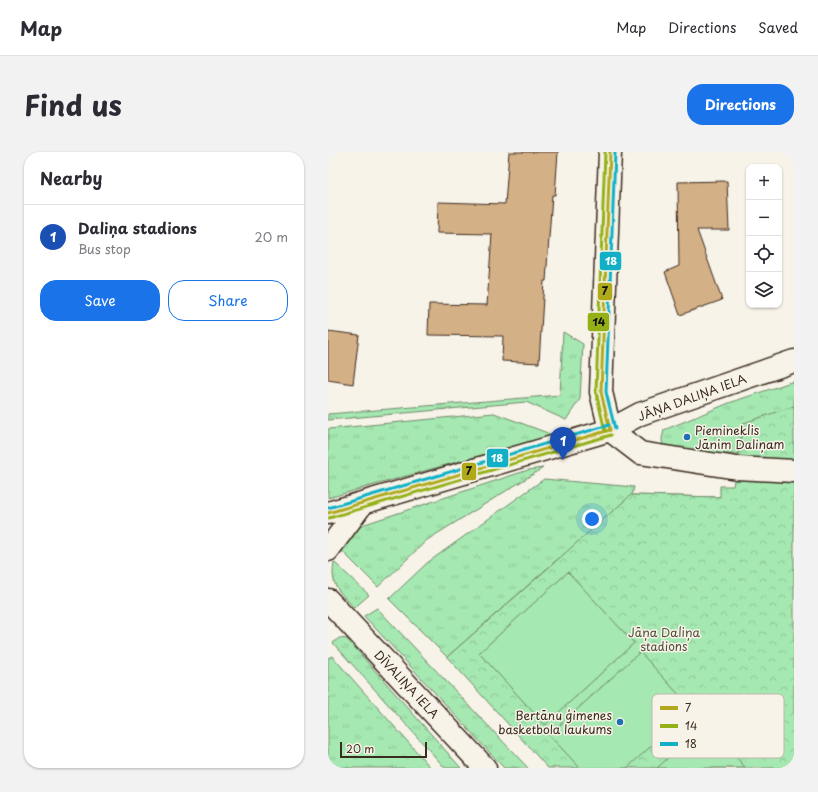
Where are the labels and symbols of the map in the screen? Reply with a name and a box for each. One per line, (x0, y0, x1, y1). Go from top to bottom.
line badge: 18 (599, 251, 622, 271)
text: 18 (605, 252, 617, 269)
line badge: 7 (597, 282, 613, 301)
text: 7 (602, 282, 609, 299)
line badge: 14 (587, 312, 610, 332)
text: 14 (593, 313, 606, 330)
street label: JĀŅA DALIŅA IELA (635, 369, 749, 425)
place label: Piemineklis Jānim Daliņam (695, 421, 785, 453)
pin: 1 (550, 427, 576, 460)
marker: Piemineklis Jānim Daliņam (682, 432, 692, 442)
line badge: 18 (486, 448, 509, 468)
text: 18 (491, 449, 503, 466)
line badge: 7 (461, 462, 477, 481)
text: 7 (466, 462, 473, 479)
your location (582, 509, 602, 529)
park label: Jāņa Daliņa stadions (628, 623, 700, 655)
street label: DĪVALIŅA IELA (371, 646, 443, 722)
legend (652, 694, 784, 758)
text: 7 (685, 699, 691, 716)
place label: Bertānu ģimenes basketbola laukums (498, 706, 613, 738)
marker: Bertānu ģimenes basketbola laukums (615, 717, 625, 727)
text: 14 (685, 717, 697, 734)
text: 18 (685, 735, 697, 752)
scale bar (340, 740, 427, 759)

